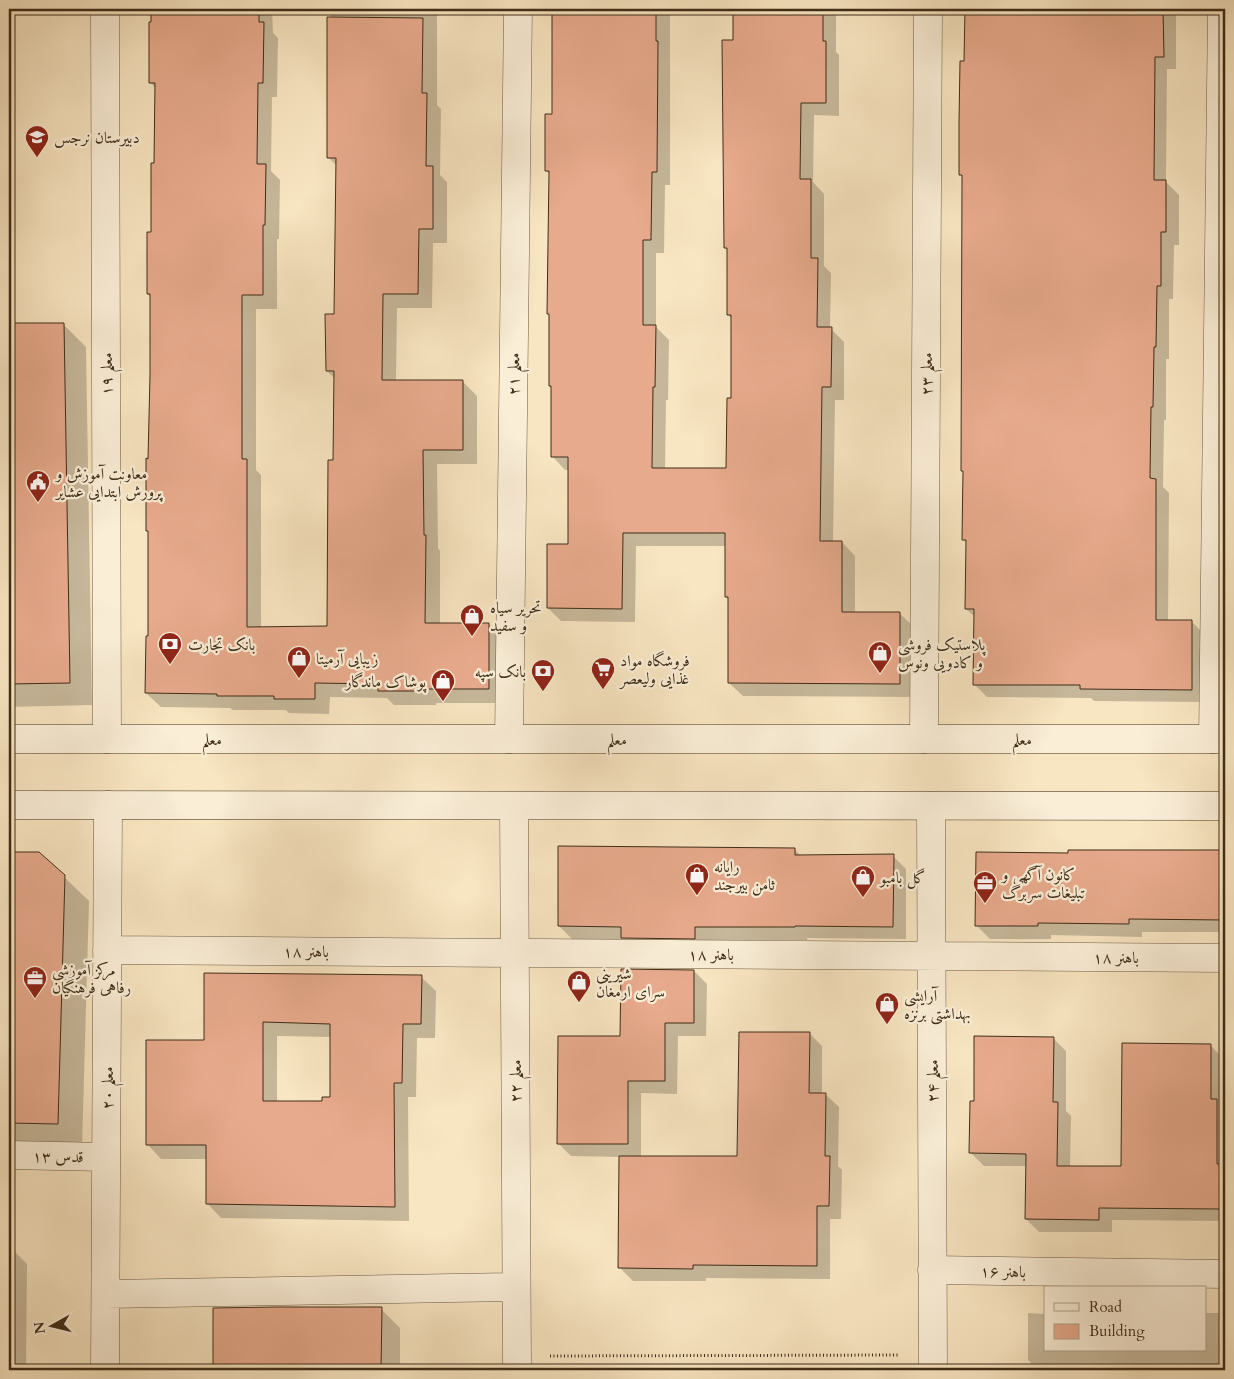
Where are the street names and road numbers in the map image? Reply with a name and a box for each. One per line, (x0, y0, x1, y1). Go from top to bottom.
street label: معلم ۲۱ (503, 352, 530, 396)
street label: معلم ۱۹ (96, 353, 123, 395)
street label: معلم ۲۳ (916, 353, 943, 395)
street label: معلم (202, 729, 222, 756)
street label: معلم (607, 729, 627, 756)
street label: معلم (1012, 729, 1032, 756)
street label: باهنر ۱۸ (283, 941, 329, 963)
street label: باهنر ۱۸ (688, 944, 734, 966)
street label: باهنر ۱۸ (1093, 947, 1139, 969)
street label: معلم ۲۲ (505, 1060, 532, 1102)
street label: معلم ۲۴ (922, 1060, 949, 1102)
street label: معلم ۲۰ (97, 1067, 124, 1109)
street label: قدس ۱۳ (32, 1146, 84, 1168)
street label: باهنر ۱۶ (980, 1261, 1026, 1283)

